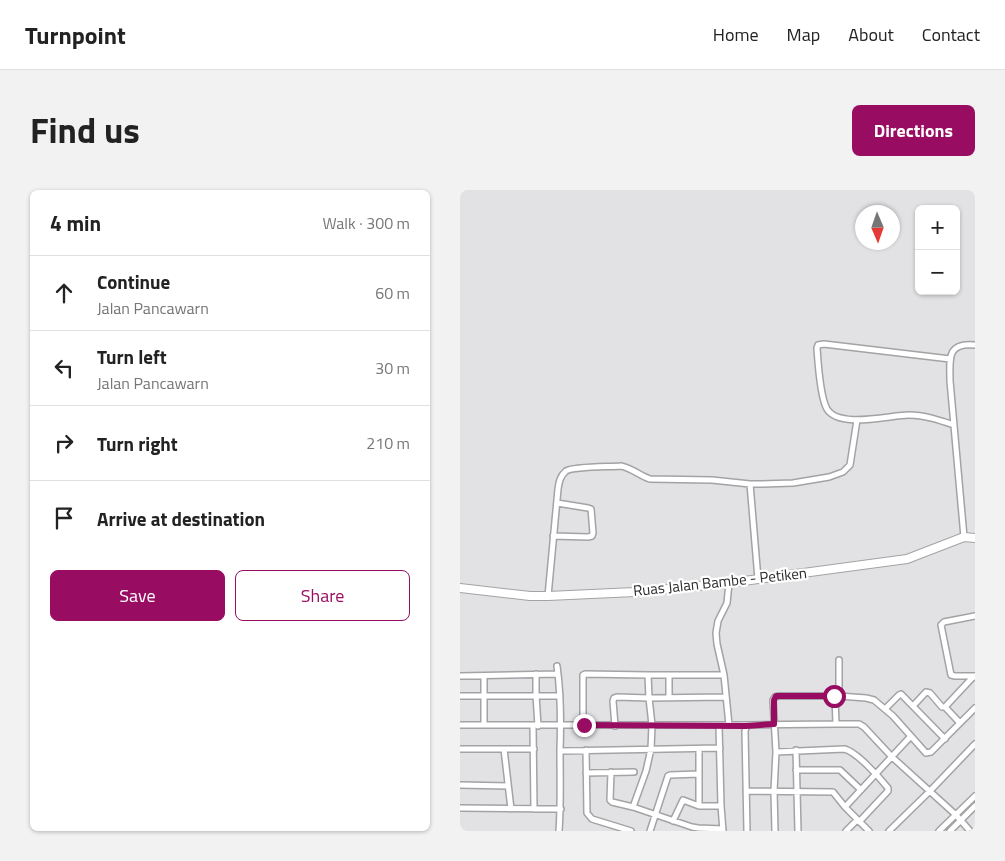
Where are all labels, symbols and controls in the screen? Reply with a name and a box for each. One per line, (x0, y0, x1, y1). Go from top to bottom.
text: Turnpoint (25, 17, 126, 53)
text: Home (713, 21, 759, 48)
text: Map (787, 21, 820, 48)
text: About (848, 21, 894, 48)
text: Contact (922, 21, 980, 48)
text: Find us (30, 103, 140, 157)
button: Directions (852, 105, 975, 156)
north arrow (855, 205, 900, 250)
map controls (915, 205, 960, 295)
button: + (915, 205, 960, 250)
text: 4 min (50, 207, 101, 239)
text: Walk · 300 m (322, 211, 410, 235)
button: − (915, 250, 960, 295)
text: Continue (97, 267, 170, 296)
icon: ahead (50, 279, 78, 307)
text: 60 m (375, 281, 410, 305)
text: Jalan Pancawarn (97, 296, 209, 320)
text: Turn left (97, 342, 167, 371)
icon: left (50, 354, 78, 382)
text: 30 m (375, 356, 410, 380)
text: Jalan Pancawarn (97, 371, 209, 395)
icon: right (50, 429, 78, 457)
text: Turn right (97, 429, 178, 458)
text: 210 m (366, 431, 410, 455)
icon: arrive (50, 504, 78, 532)
text: Arrive at destination (97, 504, 265, 533)
street label: Ruas Jalan Bambe - Petiken (632, 561, 808, 602)
button: Save (50, 570, 225, 621)
button: Share (235, 570, 410, 621)
route start (823, 685, 846, 708)
route end (573, 714, 596, 737)

